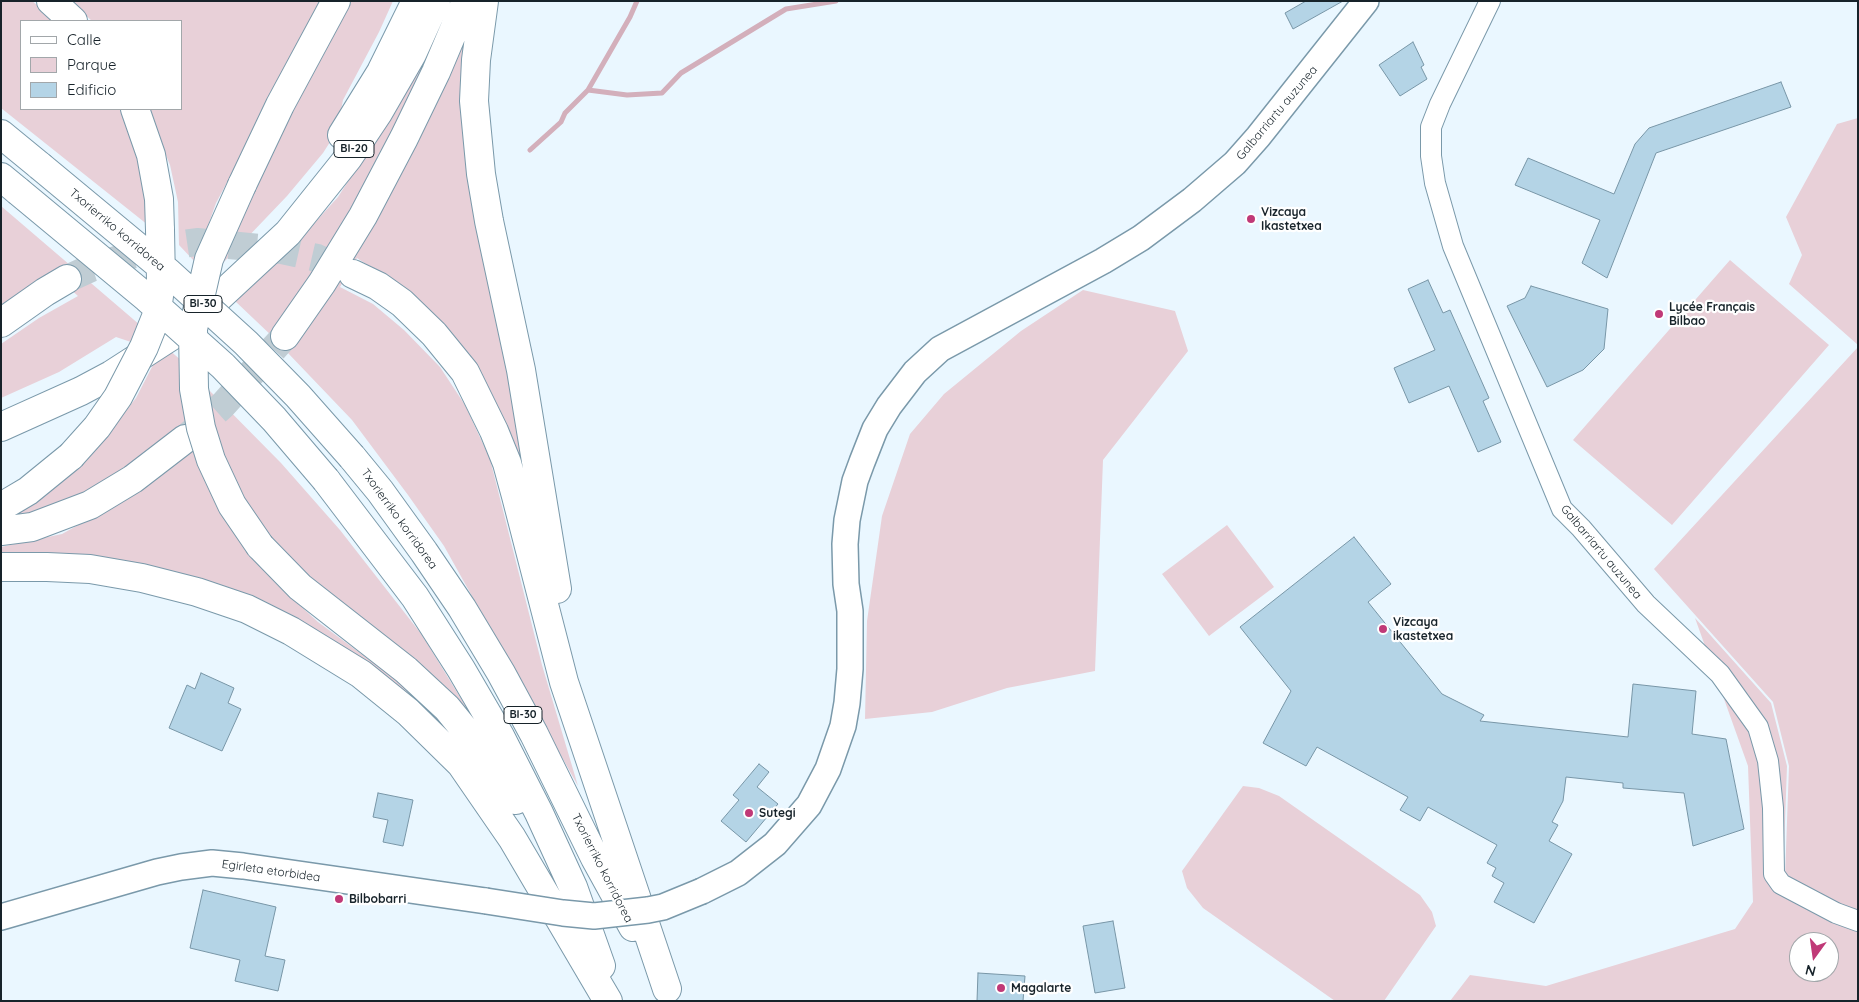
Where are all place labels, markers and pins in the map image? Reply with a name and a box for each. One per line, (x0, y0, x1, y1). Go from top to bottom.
place label: Vizcaya Ikastetxea (1261, 205, 1322, 233)
marker: Vizcaya Ikastetxea (1245, 213, 1257, 225)
place label: Lycée Français Bilbao (1669, 300, 1755, 328)
marker: Lycée Français Bilbao (1653, 308, 1665, 320)
place label: Vizcaya ikastetxea (1393, 615, 1453, 643)
marker: Vizcaya ikastetxea (1377, 623, 1389, 635)
place label: Sutegi (759, 806, 796, 820)
marker: Sutegi (743, 807, 755, 819)
place label: Bilbobarri (349, 892, 406, 906)
marker: Bilbobarri (333, 893, 345, 905)
place label: Magalarte (1011, 981, 1071, 995)
marker: Magalarte (995, 982, 1007, 994)

